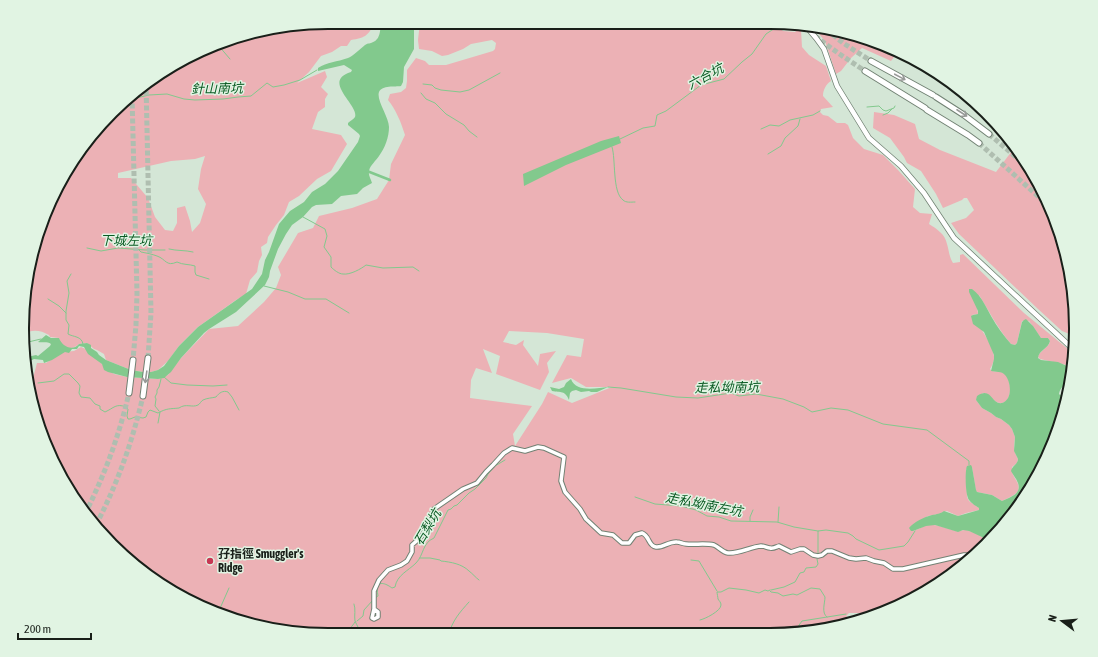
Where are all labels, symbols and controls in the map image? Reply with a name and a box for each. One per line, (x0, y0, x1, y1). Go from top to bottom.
water label: 六合坑 (684, 60, 728, 92)
one-way arrow (894, 74, 906, 81)
water label: 針山南坑 (191, 81, 245, 96)
one-way arrow (956, 110, 968, 118)
water label: 下城左坑 (100, 233, 154, 248)
one-way arrow (142, 370, 150, 383)
water label: 走私坳南坑 (694, 379, 762, 396)
water label: 走私坳南左坑 (664, 490, 746, 520)
water label: 石梨坑 (411, 505, 445, 548)
place label: 孖指徑 Smuggler's Ridge (218, 547, 304, 575)
marker: 孖指徑 Smuggler's Ridge (205, 556, 215, 566)
north arrow (1042, 601, 1082, 641)
text: N (1046, 613, 1059, 623)
scale bar (18, 615, 91, 641)
text: 200 m (24, 622, 51, 636)

